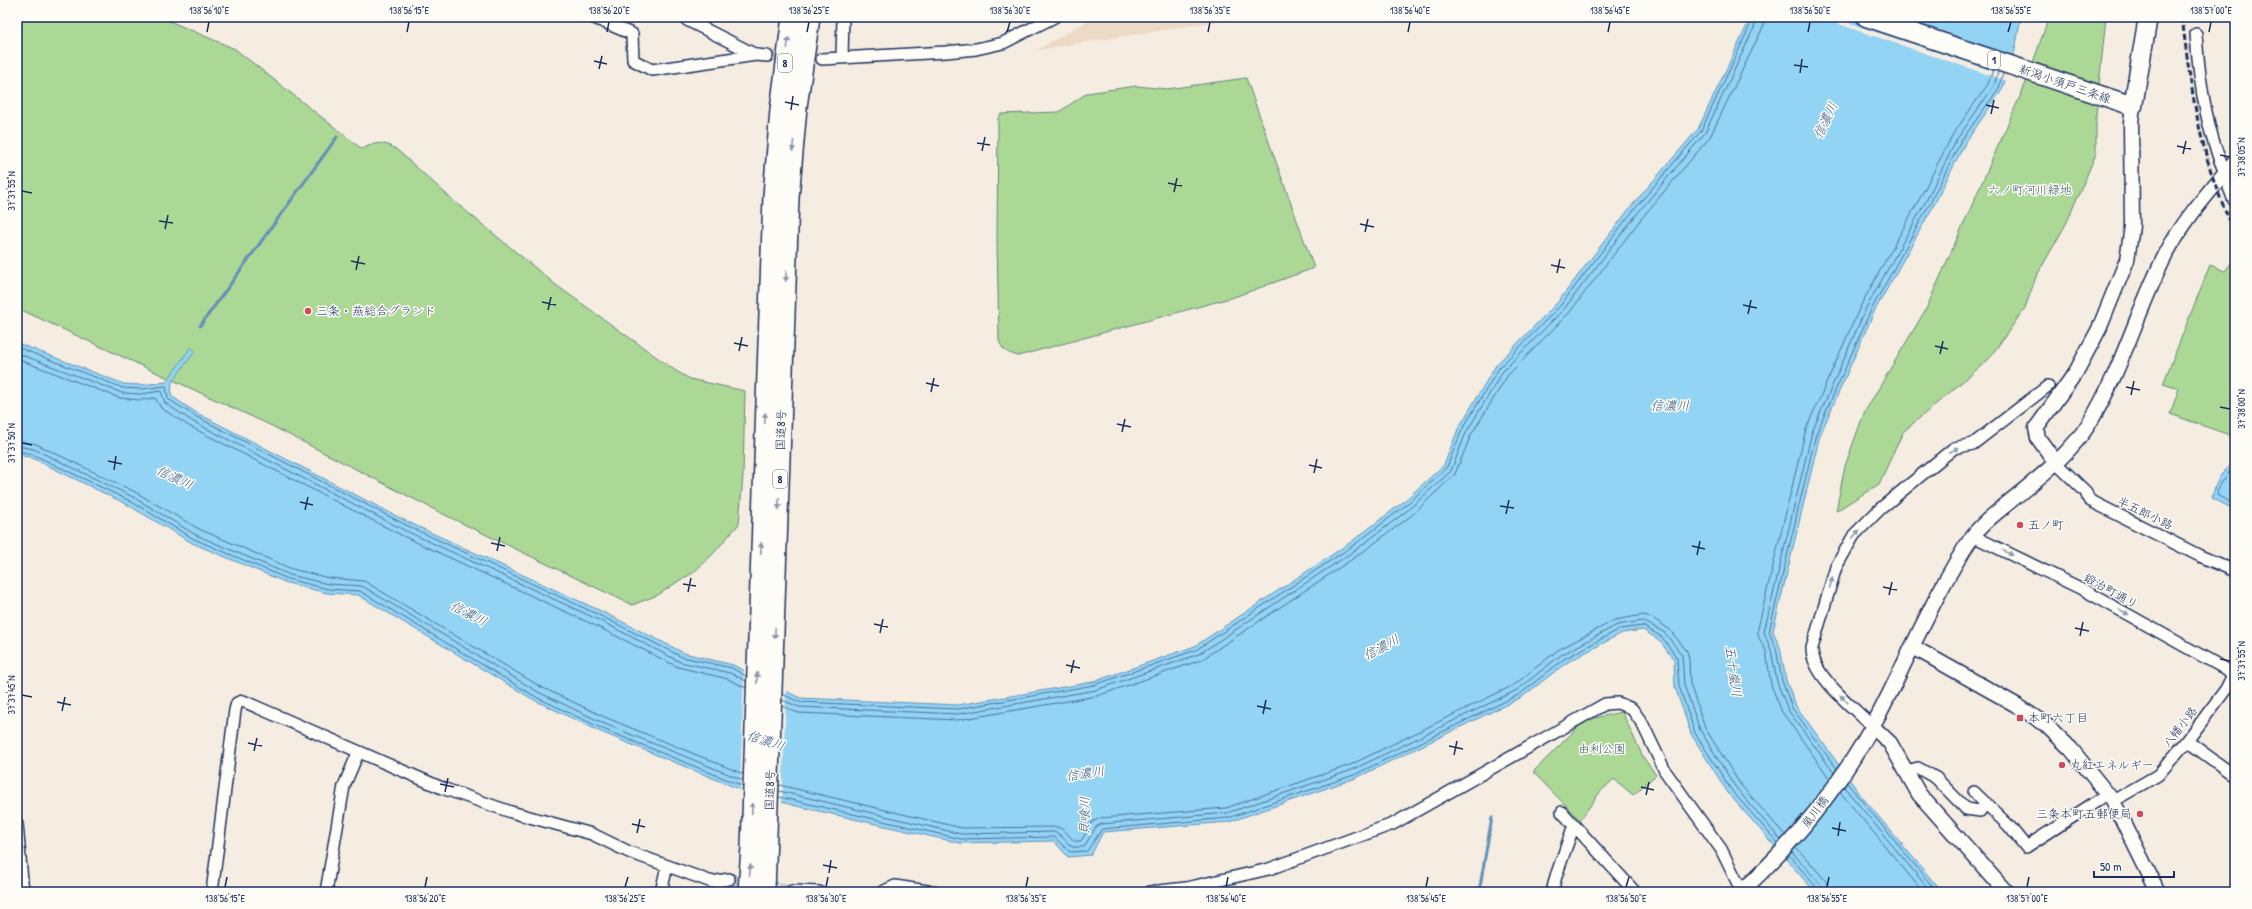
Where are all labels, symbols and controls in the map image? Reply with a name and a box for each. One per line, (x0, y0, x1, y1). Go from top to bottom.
text: 138°56'10"E (189, 4, 230, 17)
text: 138°56'15"E (389, 4, 430, 17)
text: 138°56'20"E (588, 4, 630, 17)
text: 138°56'25"E (789, 4, 830, 17)
text: 138°56'30"E (989, 4, 1031, 17)
text: 138°56'35"E (1190, 4, 1231, 17)
text: 138°56'40"E (1390, 4, 1431, 17)
text: 138°56'45"E (1590, 4, 1631, 17)
text: 138°56'50"E (1790, 4, 1831, 17)
text: 138°56'55"E (1991, 4, 2032, 17)
text: 138°57'00"E (2190, 4, 2233, 17)
one-way arrow (785, 37, 791, 50)
road number: 1 (1988, 51, 2000, 69)
road number: 8 (778, 54, 792, 72)
street label: 新潟小須戸三条線 (2017, 60, 2113, 107)
water label: 信濃川 (1809, 99, 1841, 141)
text: 37°38'05"N (2235, 137, 2248, 177)
one-way arrow (789, 140, 796, 152)
text: 37°37'55"N (5, 171, 18, 211)
park label: 六ノ町河川緑地 (1988, 181, 2072, 198)
one-way arrow (783, 270, 790, 282)
place label: 三条・燕総合グランド (316, 302, 436, 319)
marker: 三条・燕総合グランド (303, 306, 313, 316)
text: 37°38'00"N (2235, 389, 2248, 429)
water label: 信濃川 (1650, 396, 1690, 414)
street label: 国道8号 (771, 409, 790, 451)
one-way arrow (762, 411, 768, 424)
text: 37°37'50"N (5, 423, 18, 463)
one-way arrow (1949, 447, 1960, 453)
water label: 信濃川 (154, 461, 196, 493)
road number: 8 (773, 470, 787, 488)
street label: 半五郎小路 (2115, 492, 2176, 533)
one-way arrow (776, 498, 782, 511)
place label: 五ノ町 (2028, 516, 2064, 533)
marker: 五ノ町 (2015, 520, 2025, 530)
one-way arrow (1851, 528, 1860, 539)
one-way arrow (757, 542, 764, 554)
one-way arrow (2003, 550, 2014, 556)
street label: 鍛治町通り (2081, 569, 2142, 613)
one-way arrow (1828, 577, 1834, 589)
water label: 信濃川 (448, 596, 490, 630)
one-way arrow (2118, 609, 2130, 616)
one-way arrow (772, 627, 778, 640)
water label: 信濃川 (1360, 630, 1402, 664)
text: 37°37'55"N (2235, 641, 2248, 681)
water label: 五十嵐川 (1721, 644, 1747, 698)
one-way arrow (753, 672, 760, 684)
text: 37°37'45"N (5, 675, 18, 715)
one-way arrow (1839, 694, 1849, 703)
street label: 八幡小路 (2158, 703, 2201, 751)
place label: 本町六丁目 (2028, 709, 2088, 726)
marker: 本町六丁目 (2015, 713, 2025, 723)
water label: 信濃川 (745, 725, 787, 755)
park label: 由利公園 (1578, 740, 1626, 757)
place label: 丸紅エネルギー (2070, 756, 2154, 773)
marker: 丸紅エネルギー (2057, 760, 2067, 770)
water label: 信濃川 (1064, 761, 1106, 785)
street label: 国道8号 (760, 769, 779, 811)
street label: 嵐川橋 (1797, 792, 1832, 831)
water label: 貝喰川 (1075, 796, 1093, 836)
one-way arrow (749, 802, 756, 814)
place label: 三条本町五郵便局 (2036, 805, 2132, 822)
marker: 三条本町五郵便局 (2135, 809, 2145, 819)
scale bar (2094, 853, 2174, 879)
text: 50 m (2100, 858, 2121, 875)
one-way arrow (746, 864, 753, 876)
text: 138°56'15"E (205, 892, 246, 905)
text: 138°56'20"E (404, 892, 446, 905)
text: 138°56'25"E (605, 892, 646, 905)
text: 138°56'30"E (805, 892, 847, 905)
text: 138°56'35"E (1006, 892, 1047, 905)
text: 138°56'40"E (1206, 892, 1247, 905)
text: 138°56'45"E (1406, 892, 1447, 905)
text: 138°56'50"E (1606, 892, 1647, 905)
text: 138°56'55"E (1807, 892, 1848, 905)
text: 138°57'00"E (2006, 892, 2049, 905)

